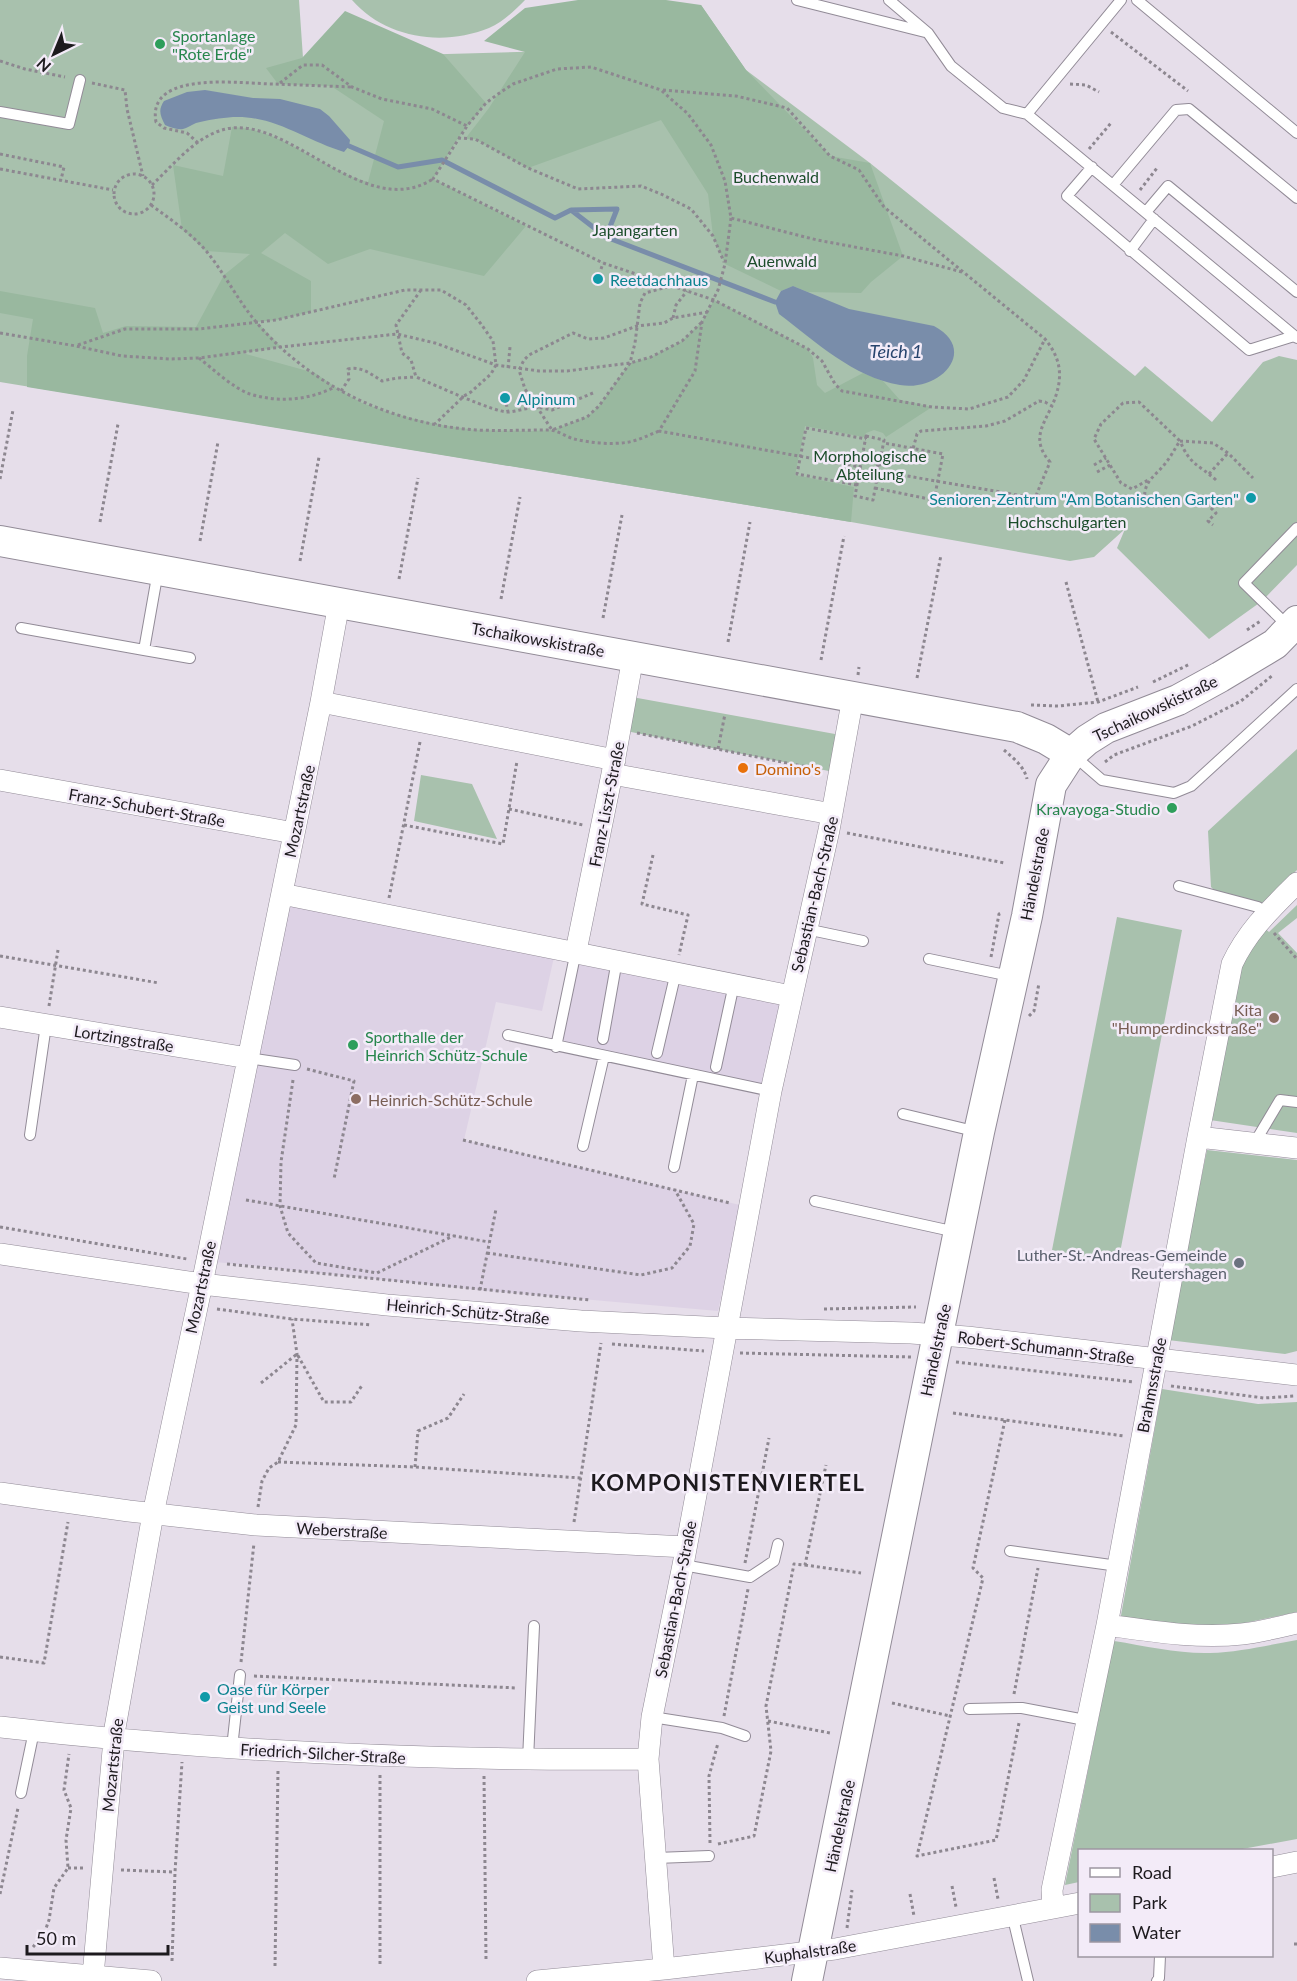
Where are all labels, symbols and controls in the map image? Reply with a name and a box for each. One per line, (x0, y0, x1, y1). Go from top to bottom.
north arrow (24, 24, 84, 84)
place label: Sportanlage "Rote Erde" (172, 26, 255, 63)
marker: Sportanlage "Rote Erde" (153, 37, 167, 51)
text: N (32, 54, 54, 76)
park label: Buchenwald (733, 167, 819, 186)
park label: Japangarten (592, 220, 678, 239)
park label: Auenwald (747, 251, 817, 270)
place label: Reetdachhaus (610, 270, 708, 289)
marker: Reetdachhaus (591, 272, 605, 286)
water label: Teich 1 (870, 340, 923, 362)
place label: Alpinum (517, 389, 575, 408)
marker: Alpinum (498, 391, 512, 405)
park label: Morphologische Abteilung (813, 446, 927, 483)
place label: Senioren-Zentrum "Am Botanischen Garten" (929, 489, 1239, 508)
marker: Senioren-Zentrum "Am Botanischen Garten" (1244, 491, 1258, 505)
park label: Hochschulgarten (1008, 512, 1126, 531)
street label: Tschaikowskistraße (470, 618, 606, 660)
street label: Tschaikowskistraße (1090, 671, 1220, 745)
street label: Franz-Liszt-Straße (585, 740, 627, 868)
place label: Domino's (755, 759, 821, 778)
marker: Domino's (736, 761, 750, 775)
street label: Mozartstraße (280, 763, 318, 859)
street label: Franz-Schubert-Straße (67, 784, 227, 830)
place label: Kravayoga-Studio (1036, 799, 1160, 818)
marker: Kravayoga-Studio (1165, 801, 1179, 815)
street label: Sebastian-Bach-Straße (787, 814, 841, 974)
street label: Händelstraße (1016, 826, 1052, 922)
place label: Kita "Humperdinckstraße" (1112, 1000, 1262, 1037)
marker: Kita "Humperdinckstraße" (1267, 1011, 1281, 1025)
street label: Lortzingstraße (73, 1021, 175, 1055)
place label: Sporthalle der Heinrich Schütz-Schule (365, 1027, 528, 1064)
marker: Sporthalle der Heinrich Schütz-Schule (346, 1038, 360, 1052)
place label: Heinrich-Schütz-Schule (368, 1090, 533, 1109)
marker: Heinrich-Schütz-Schule (349, 1092, 363, 1106)
street label: Mozartstraße (181, 1239, 219, 1335)
place label: Luther-St.-Andreas-Gemeinde Reutershagen (1017, 1245, 1227, 1282)
marker: Luther-St.-Andreas-Gemeinde Reutershagen (1232, 1256, 1246, 1270)
street label: Heinrich-Schütz-Straße (386, 1294, 550, 1328)
street label: Händelstraße (916, 1302, 954, 1398)
street label: Robert-Schumann-Straße (957, 1327, 1135, 1367)
street label: Brahmsstraße (1132, 1336, 1170, 1434)
district label: KOMPONISTENVIERTEL (590, 1469, 866, 1496)
street label: Weberstraße (296, 1518, 388, 1542)
street label: Sebastian-Bach-Straße (650, 1519, 700, 1679)
place label: Oase für Körper Geist und Seele (217, 1679, 329, 1716)
marker: Oase für Körper Geist und Seele (198, 1690, 212, 1704)
street label: Mozartstraße (98, 1717, 126, 1813)
street label: Friedrich-Silcher-Straße (240, 1739, 406, 1767)
street label: Händelstraße (820, 1778, 858, 1874)
legend (1078, 1849, 1273, 1957)
text: Road (1132, 1861, 1172, 1883)
text: Park (1132, 1891, 1168, 1913)
scale bar (27, 1918, 168, 1956)
text: Water (1132, 1921, 1181, 1943)
text: 50 m (36, 1927, 76, 1949)
street label: Kuphalstraße (763, 1935, 857, 1967)

